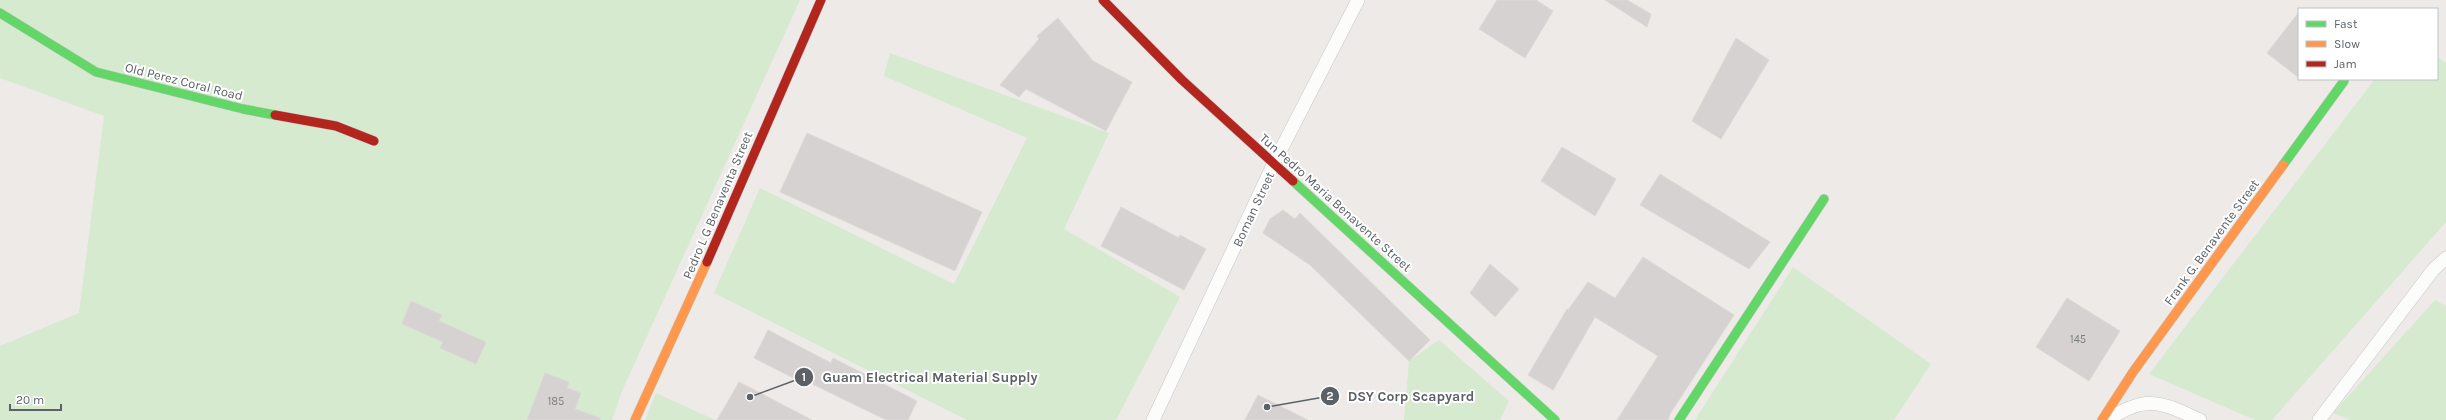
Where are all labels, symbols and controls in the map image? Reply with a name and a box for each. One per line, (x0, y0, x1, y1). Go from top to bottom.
legend (2298, 8, 2438, 80)
text: Fast (2334, 17, 2358, 31)
text: Slow (2334, 37, 2360, 51)
text: Jam (2334, 57, 2357, 71)
street label: Old Perez Coral Road (123, 60, 244, 103)
street label: Pedro L G Benaventa Street (680, 129, 755, 281)
street label: Tun Pedro Maria Benavente Street (1257, 130, 1415, 275)
street label: Boman Street (1230, 169, 1277, 249)
street label: Frank G. Benavente Street (2161, 176, 2262, 308)
house number: 145 (2070, 333, 2086, 346)
callout: Guam Electrical Material Supply (794, 364, 1046, 390)
text: Guam Electrical Material Supply (822, 369, 1038, 386)
text: 1 (802, 370, 806, 384)
callout: DSY Corp Scapyard (1320, 383, 1482, 409)
scale bar (10, 386, 61, 412)
text: DSY Corp Scapyard (1348, 388, 1474, 405)
text: 2 (1326, 389, 1334, 403)
text: 20 m (16, 393, 44, 407)
house number: 185 (548, 395, 564, 408)

